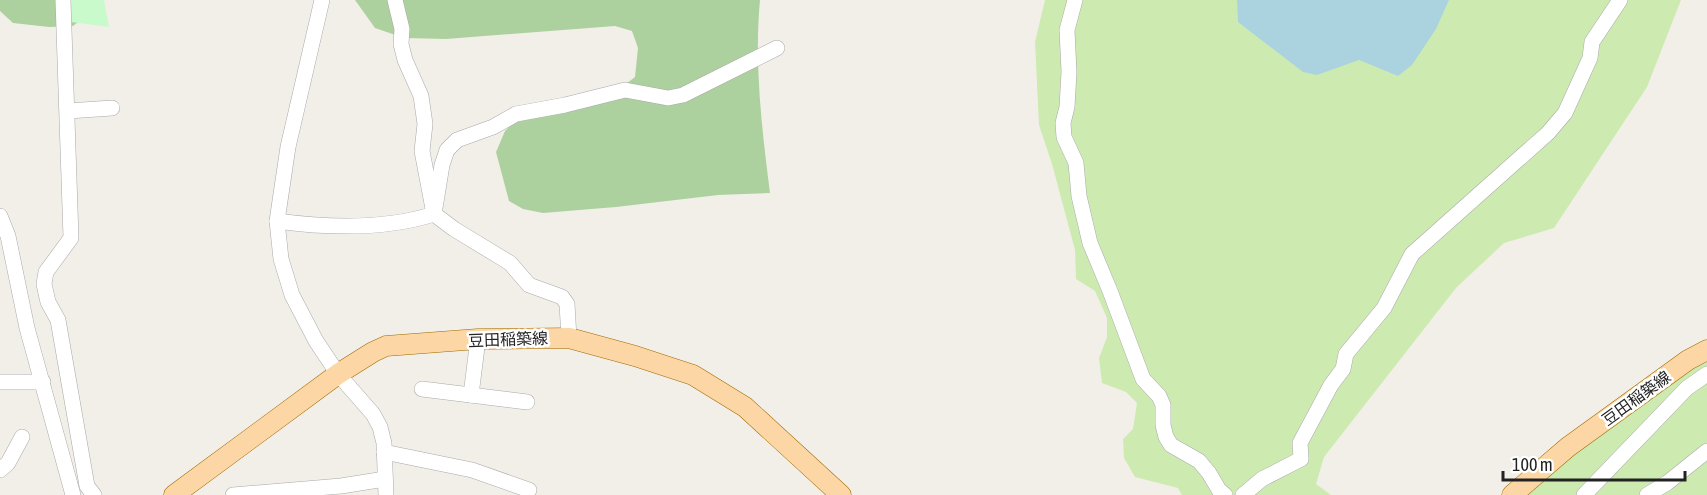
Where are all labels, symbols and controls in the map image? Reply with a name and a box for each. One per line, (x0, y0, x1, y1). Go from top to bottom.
street label: 豆田稲築線 (468, 329, 548, 349)
street label: 豆田稲築線 (1598, 367, 1674, 429)
scale bar (1503, 444, 1684, 482)
text: 100 m (1512, 454, 1553, 475)

